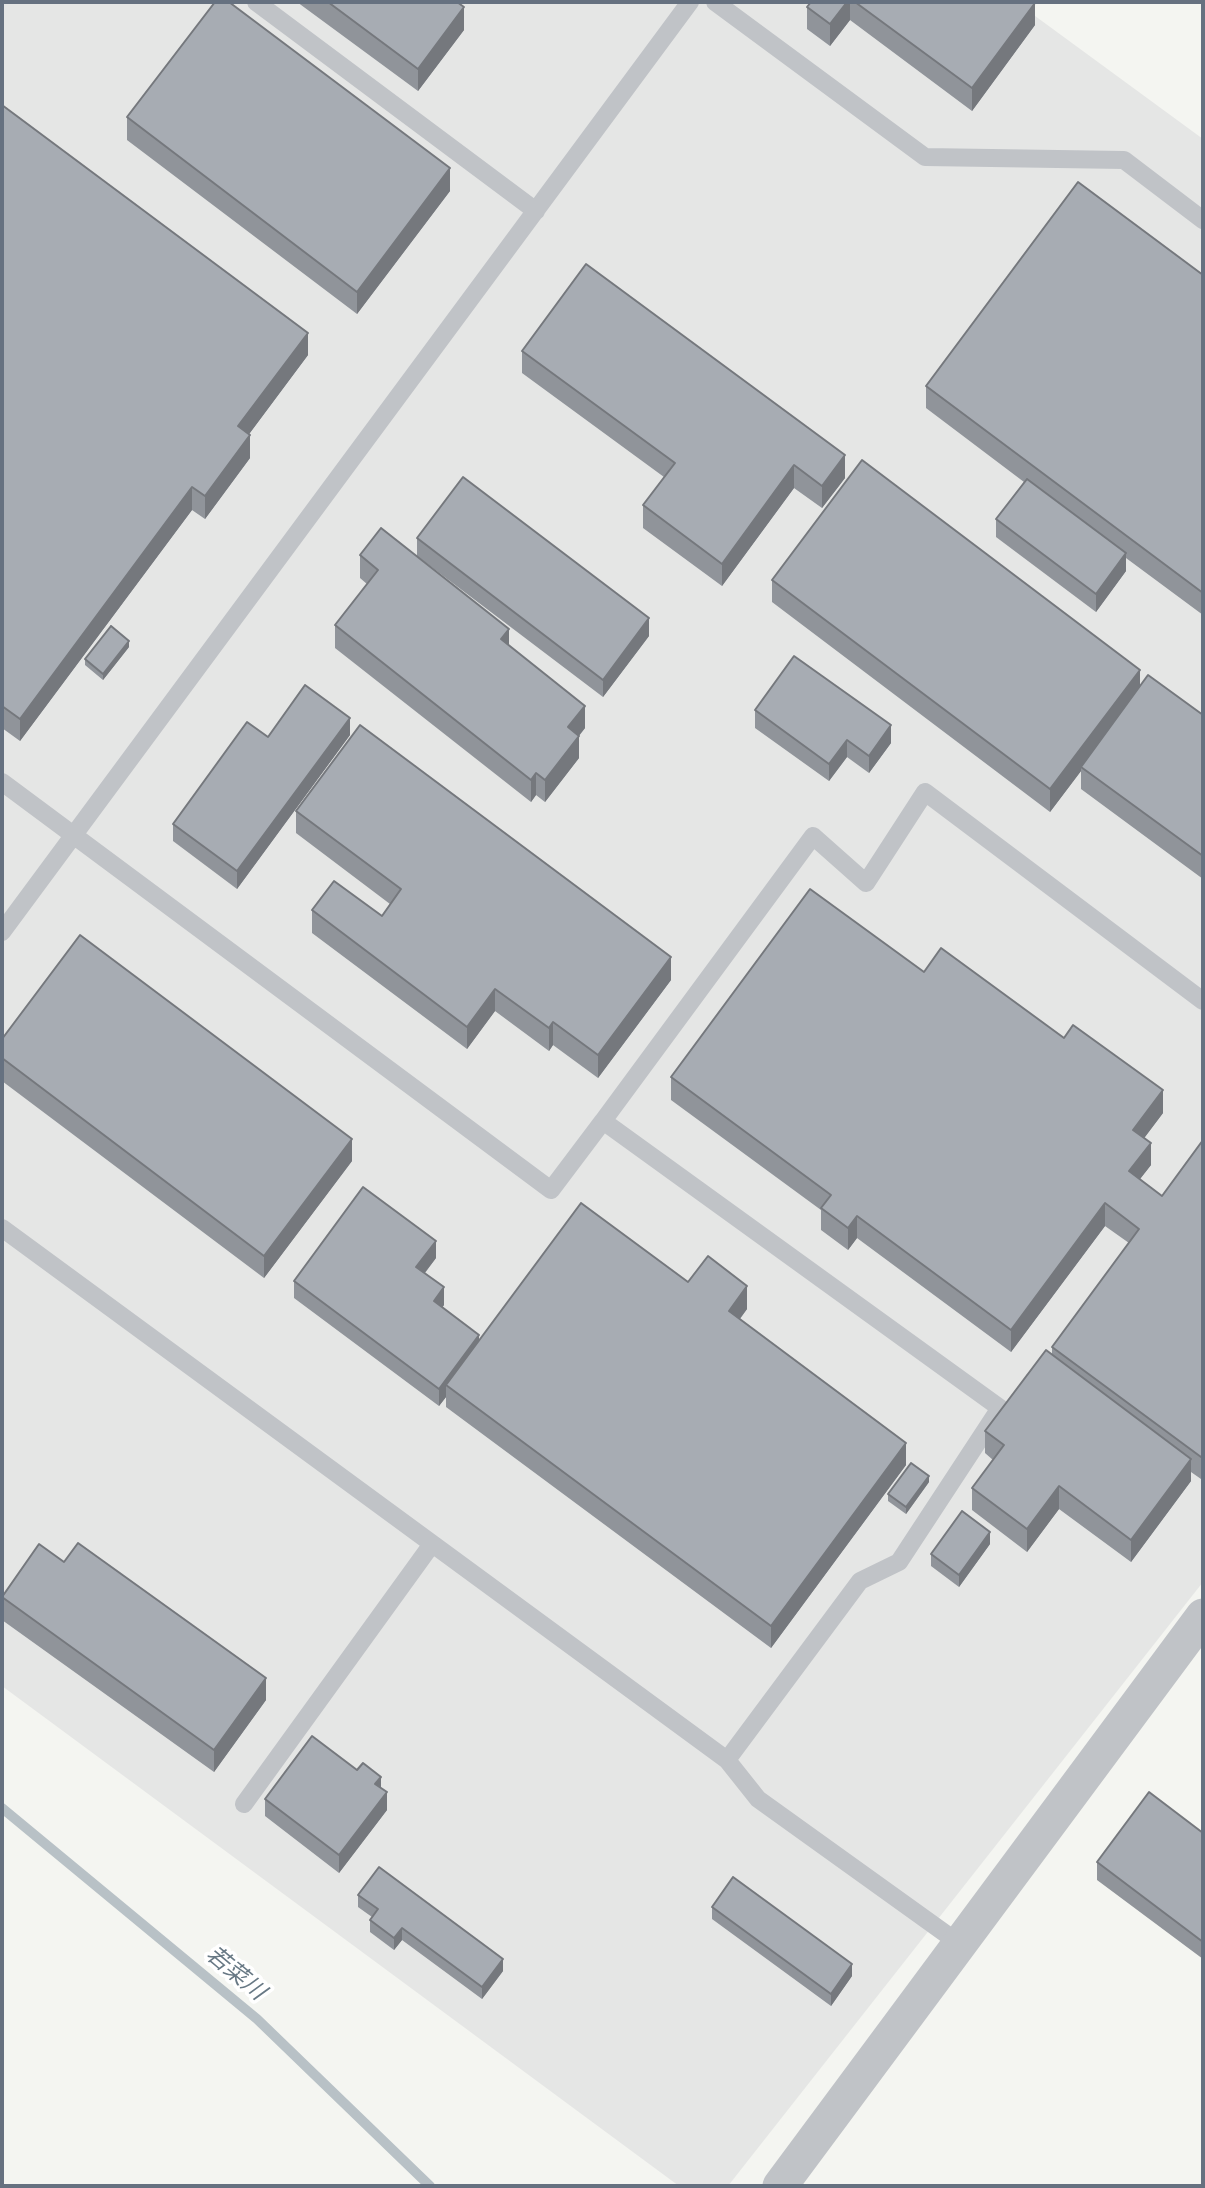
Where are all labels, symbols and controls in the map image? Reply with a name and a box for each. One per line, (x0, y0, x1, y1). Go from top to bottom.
water label: 若菜川 (200, 1941, 270, 2007)

